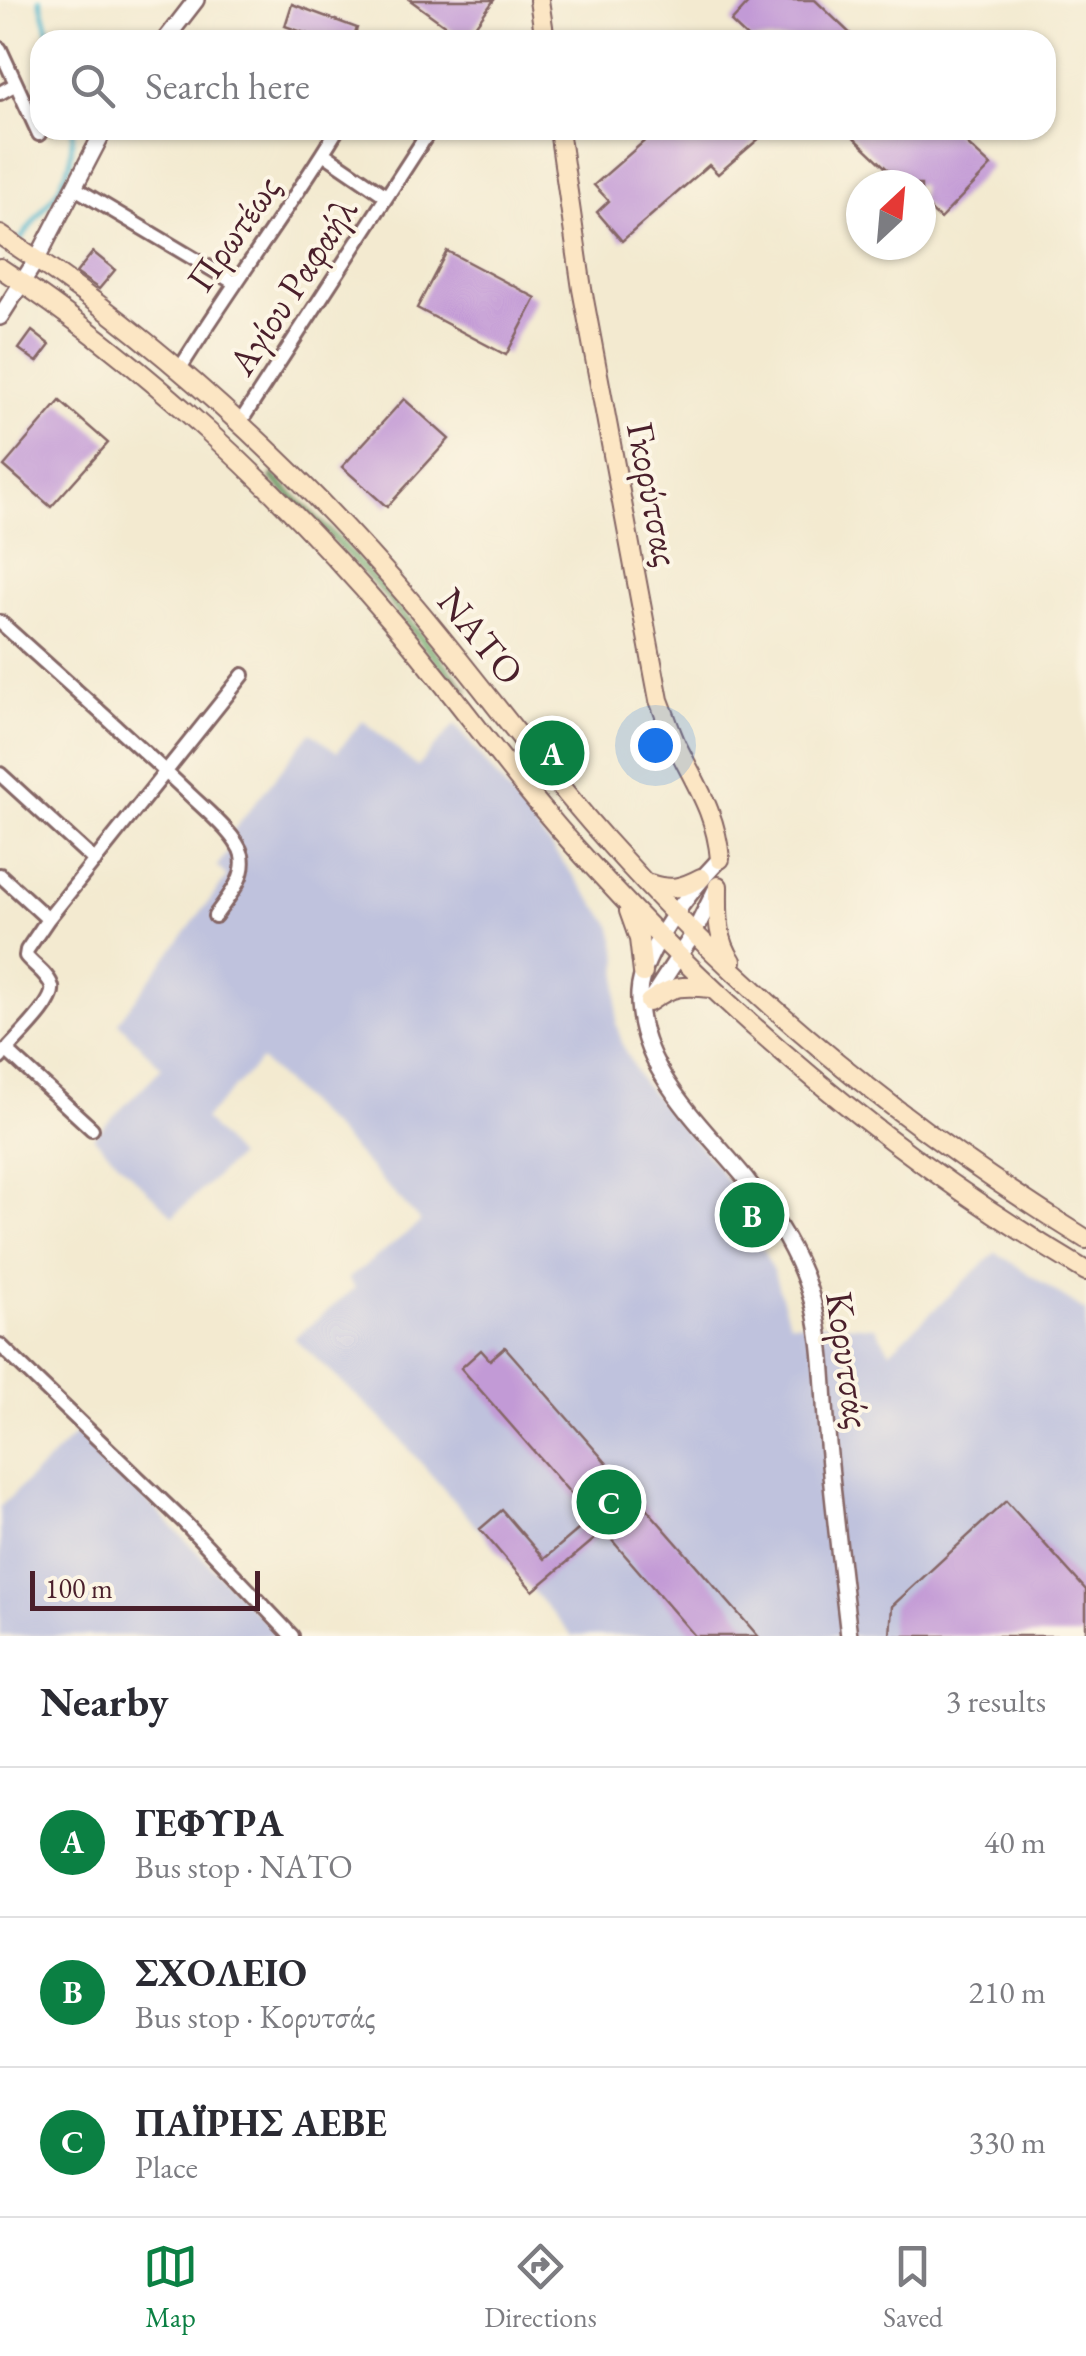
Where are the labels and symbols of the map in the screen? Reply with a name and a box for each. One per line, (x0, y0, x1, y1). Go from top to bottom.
street label: Πρωτέως (175, 165, 291, 301)
north arrow (846, 170, 936, 260)
street label: Αγίου Ραφαήλ (216, 188, 368, 385)
street label: Γκορύτσας (616, 418, 692, 570)
street label: ΝΑΤΟ (427, 578, 535, 694)
pin: A (520, 716, 584, 790)
your location (630, 720, 681, 771)
pin: B (720, 1178, 784, 1252)
street label: Κορυτσάς (815, 1288, 883, 1432)
pin: C (576, 1464, 642, 1540)
scale bar (30, 1566, 260, 1610)

